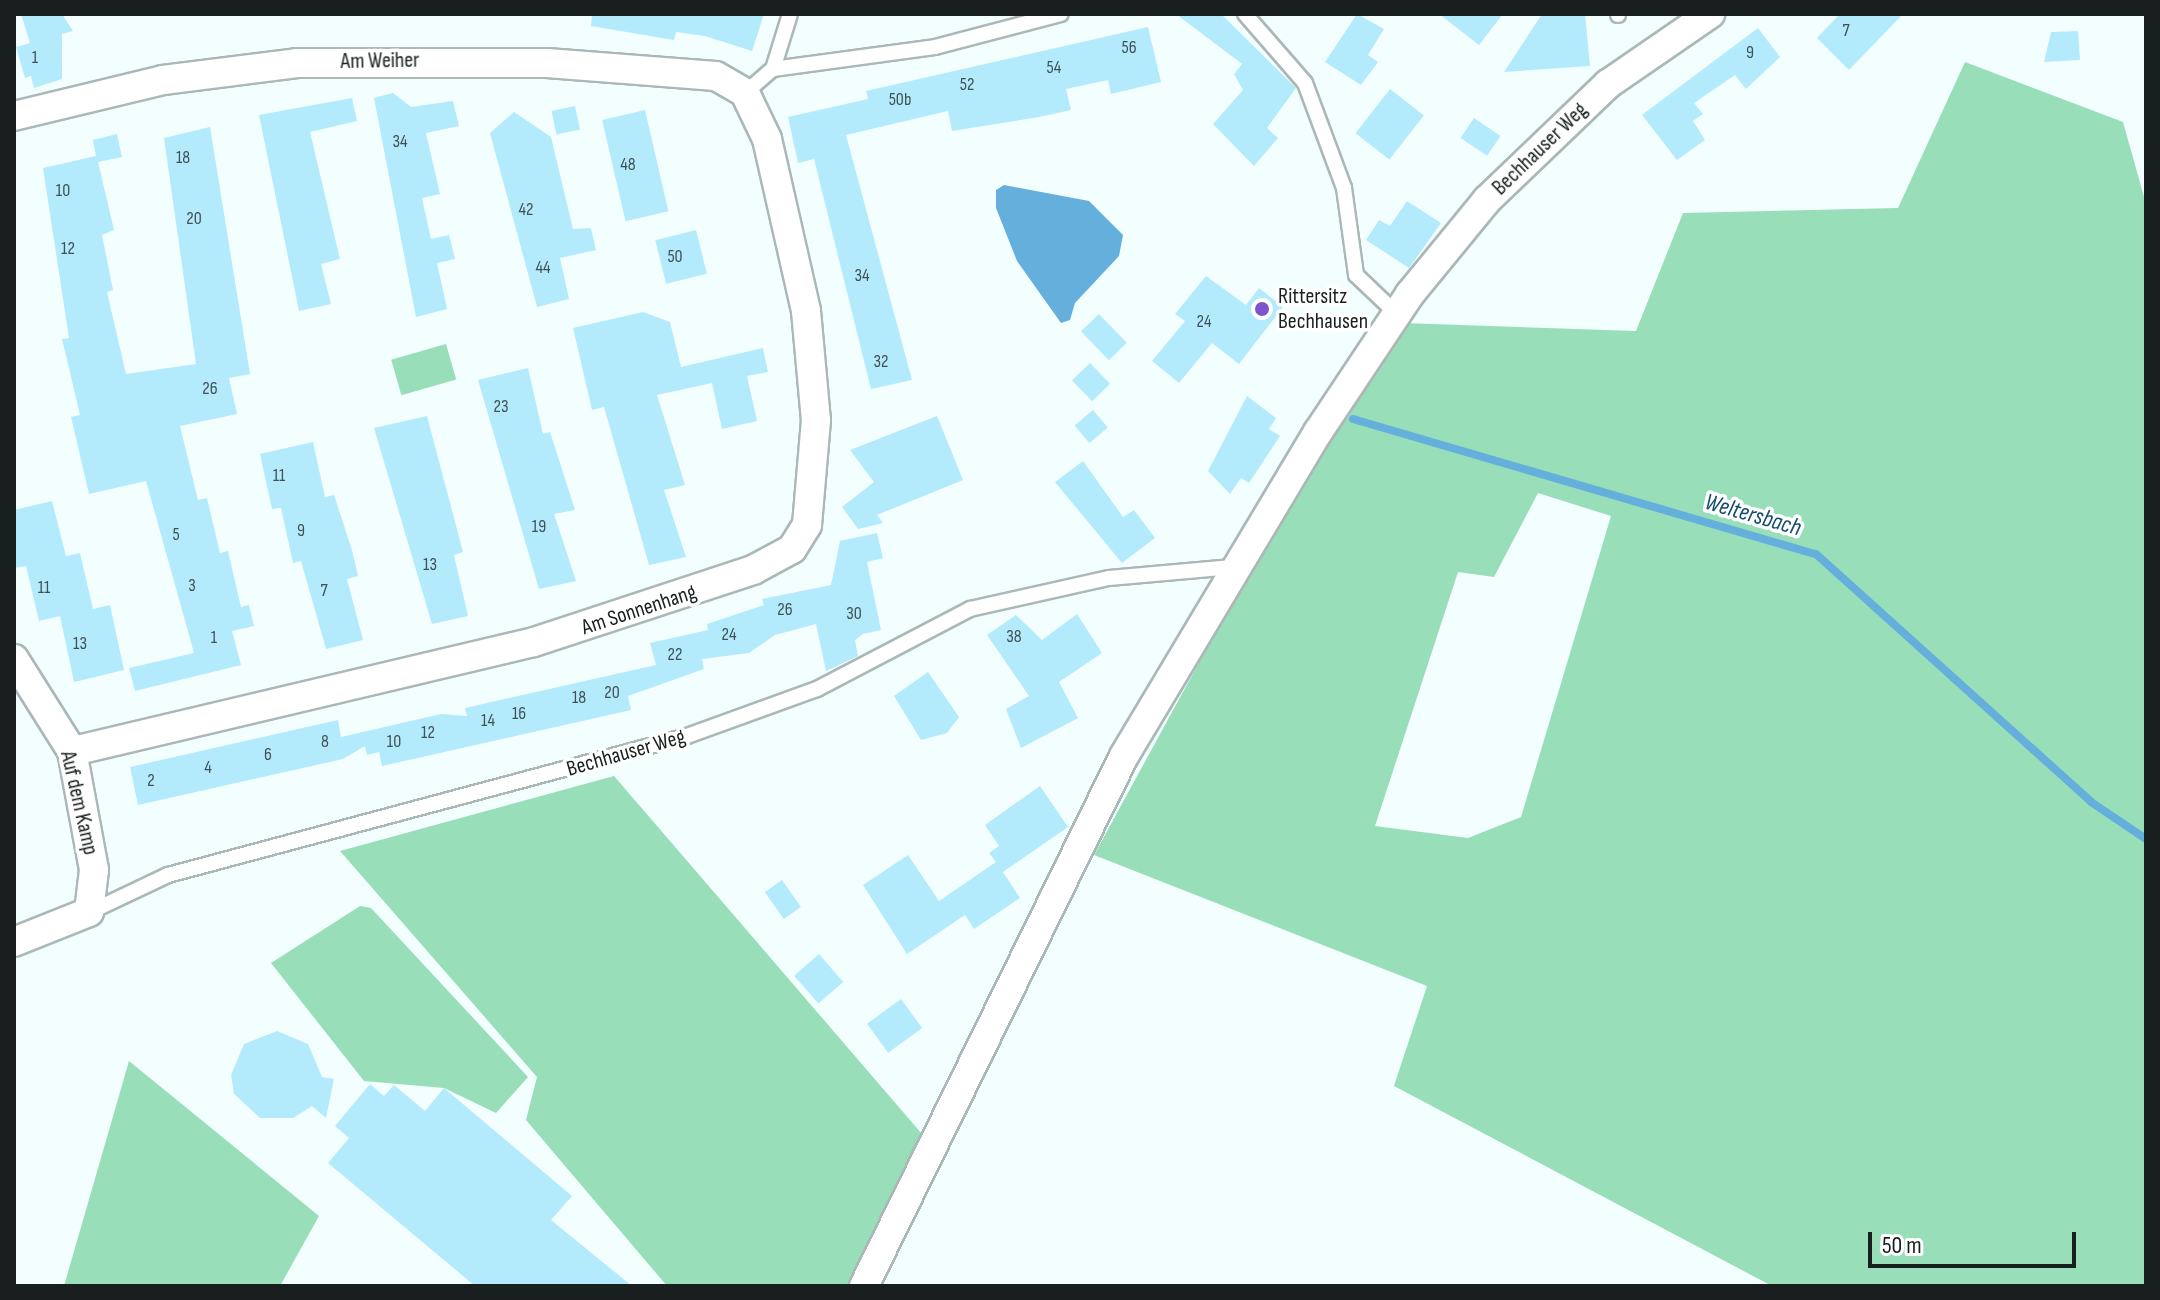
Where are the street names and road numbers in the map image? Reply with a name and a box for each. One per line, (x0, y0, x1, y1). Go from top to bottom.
street label: Am Weiher (340, 47, 420, 75)
street label: Bechhauser Weg (1487, 97, 1593, 201)
street label: Am Sonnenhang (578, 579, 700, 641)
street label: Bechhauser Weg (564, 723, 688, 783)
street label: Auf dem Kamp (54, 749, 104, 857)

